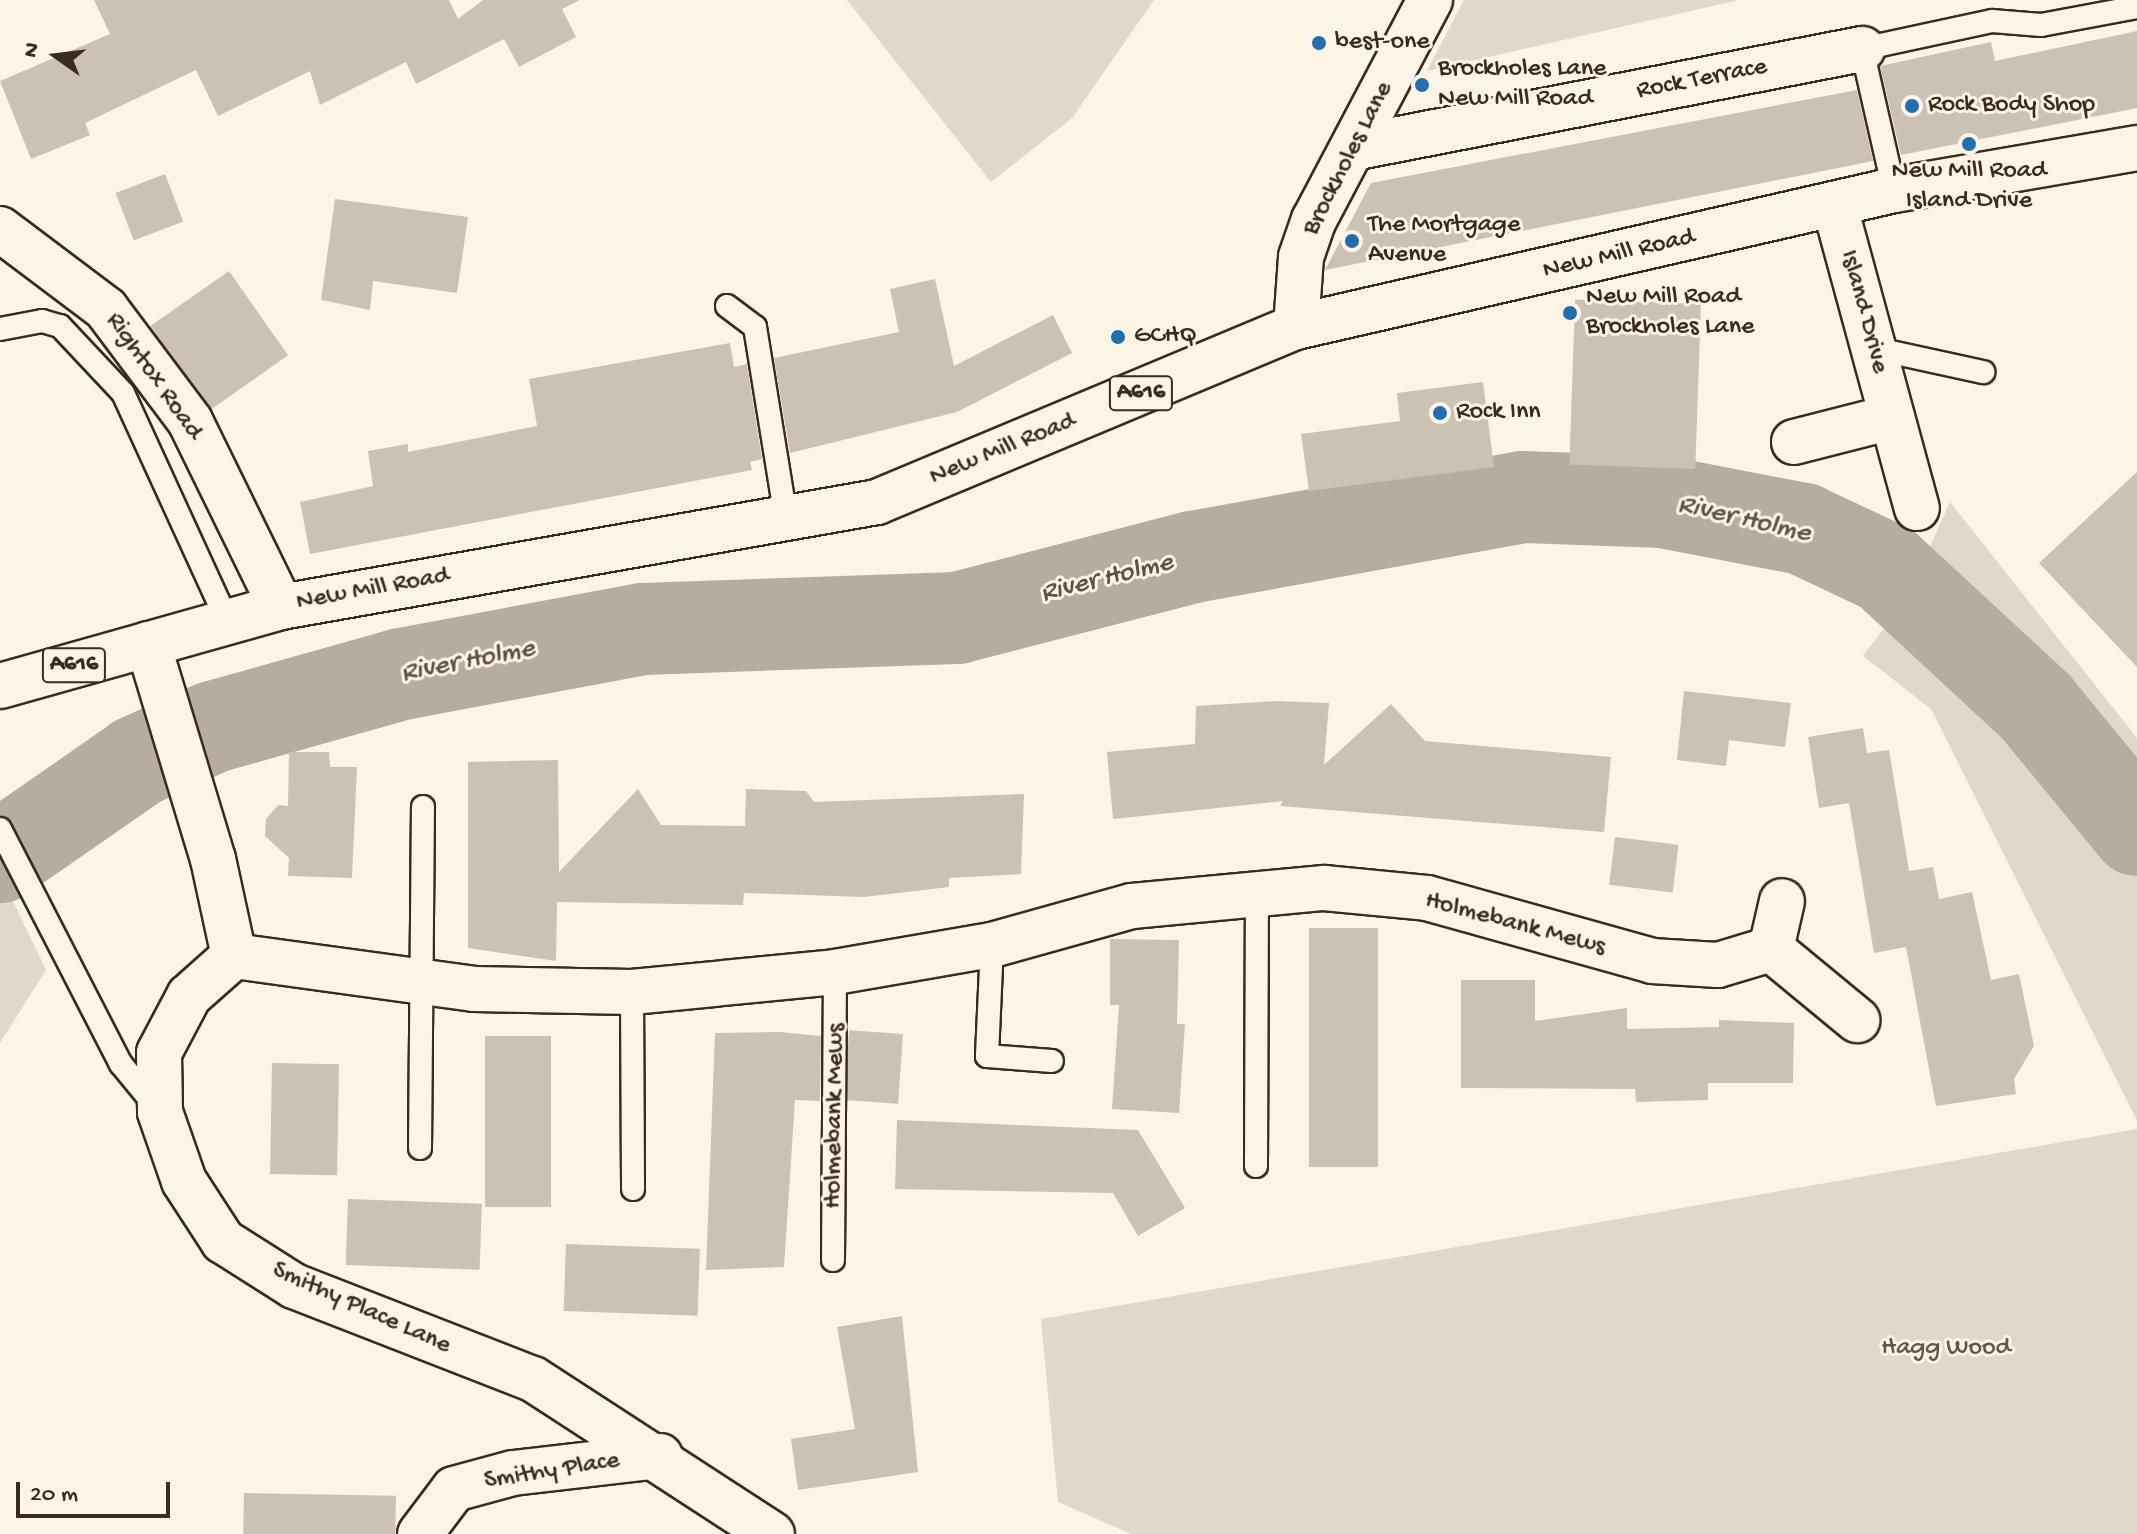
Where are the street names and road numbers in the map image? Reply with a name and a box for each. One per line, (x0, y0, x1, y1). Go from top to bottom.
street label: Rock Terrace (1634, 52, 1770, 108)
street label: Brockholes Lane (1297, 77, 1401, 241)
street label: New Mill Road (1540, 222, 1698, 288)
street label: Island Drive (1832, 247, 1894, 377)
street label: Rightox Road (98, 307, 208, 447)
road number: A616 (1107, 373, 1175, 413)
street label: New Mill Road (925, 407, 1081, 493)
street label: New Mill Road (294, 561, 452, 619)
road number: A616 (40, 645, 108, 685)
street label: Holmebank Mews (1421, 886, 1609, 964)
street label: Holmebank Mews (819, 1023, 853, 1209)
street label: Smithy Place Lane (267, 1256, 455, 1362)
street label: Smithy Place (482, 1446, 622, 1498)

